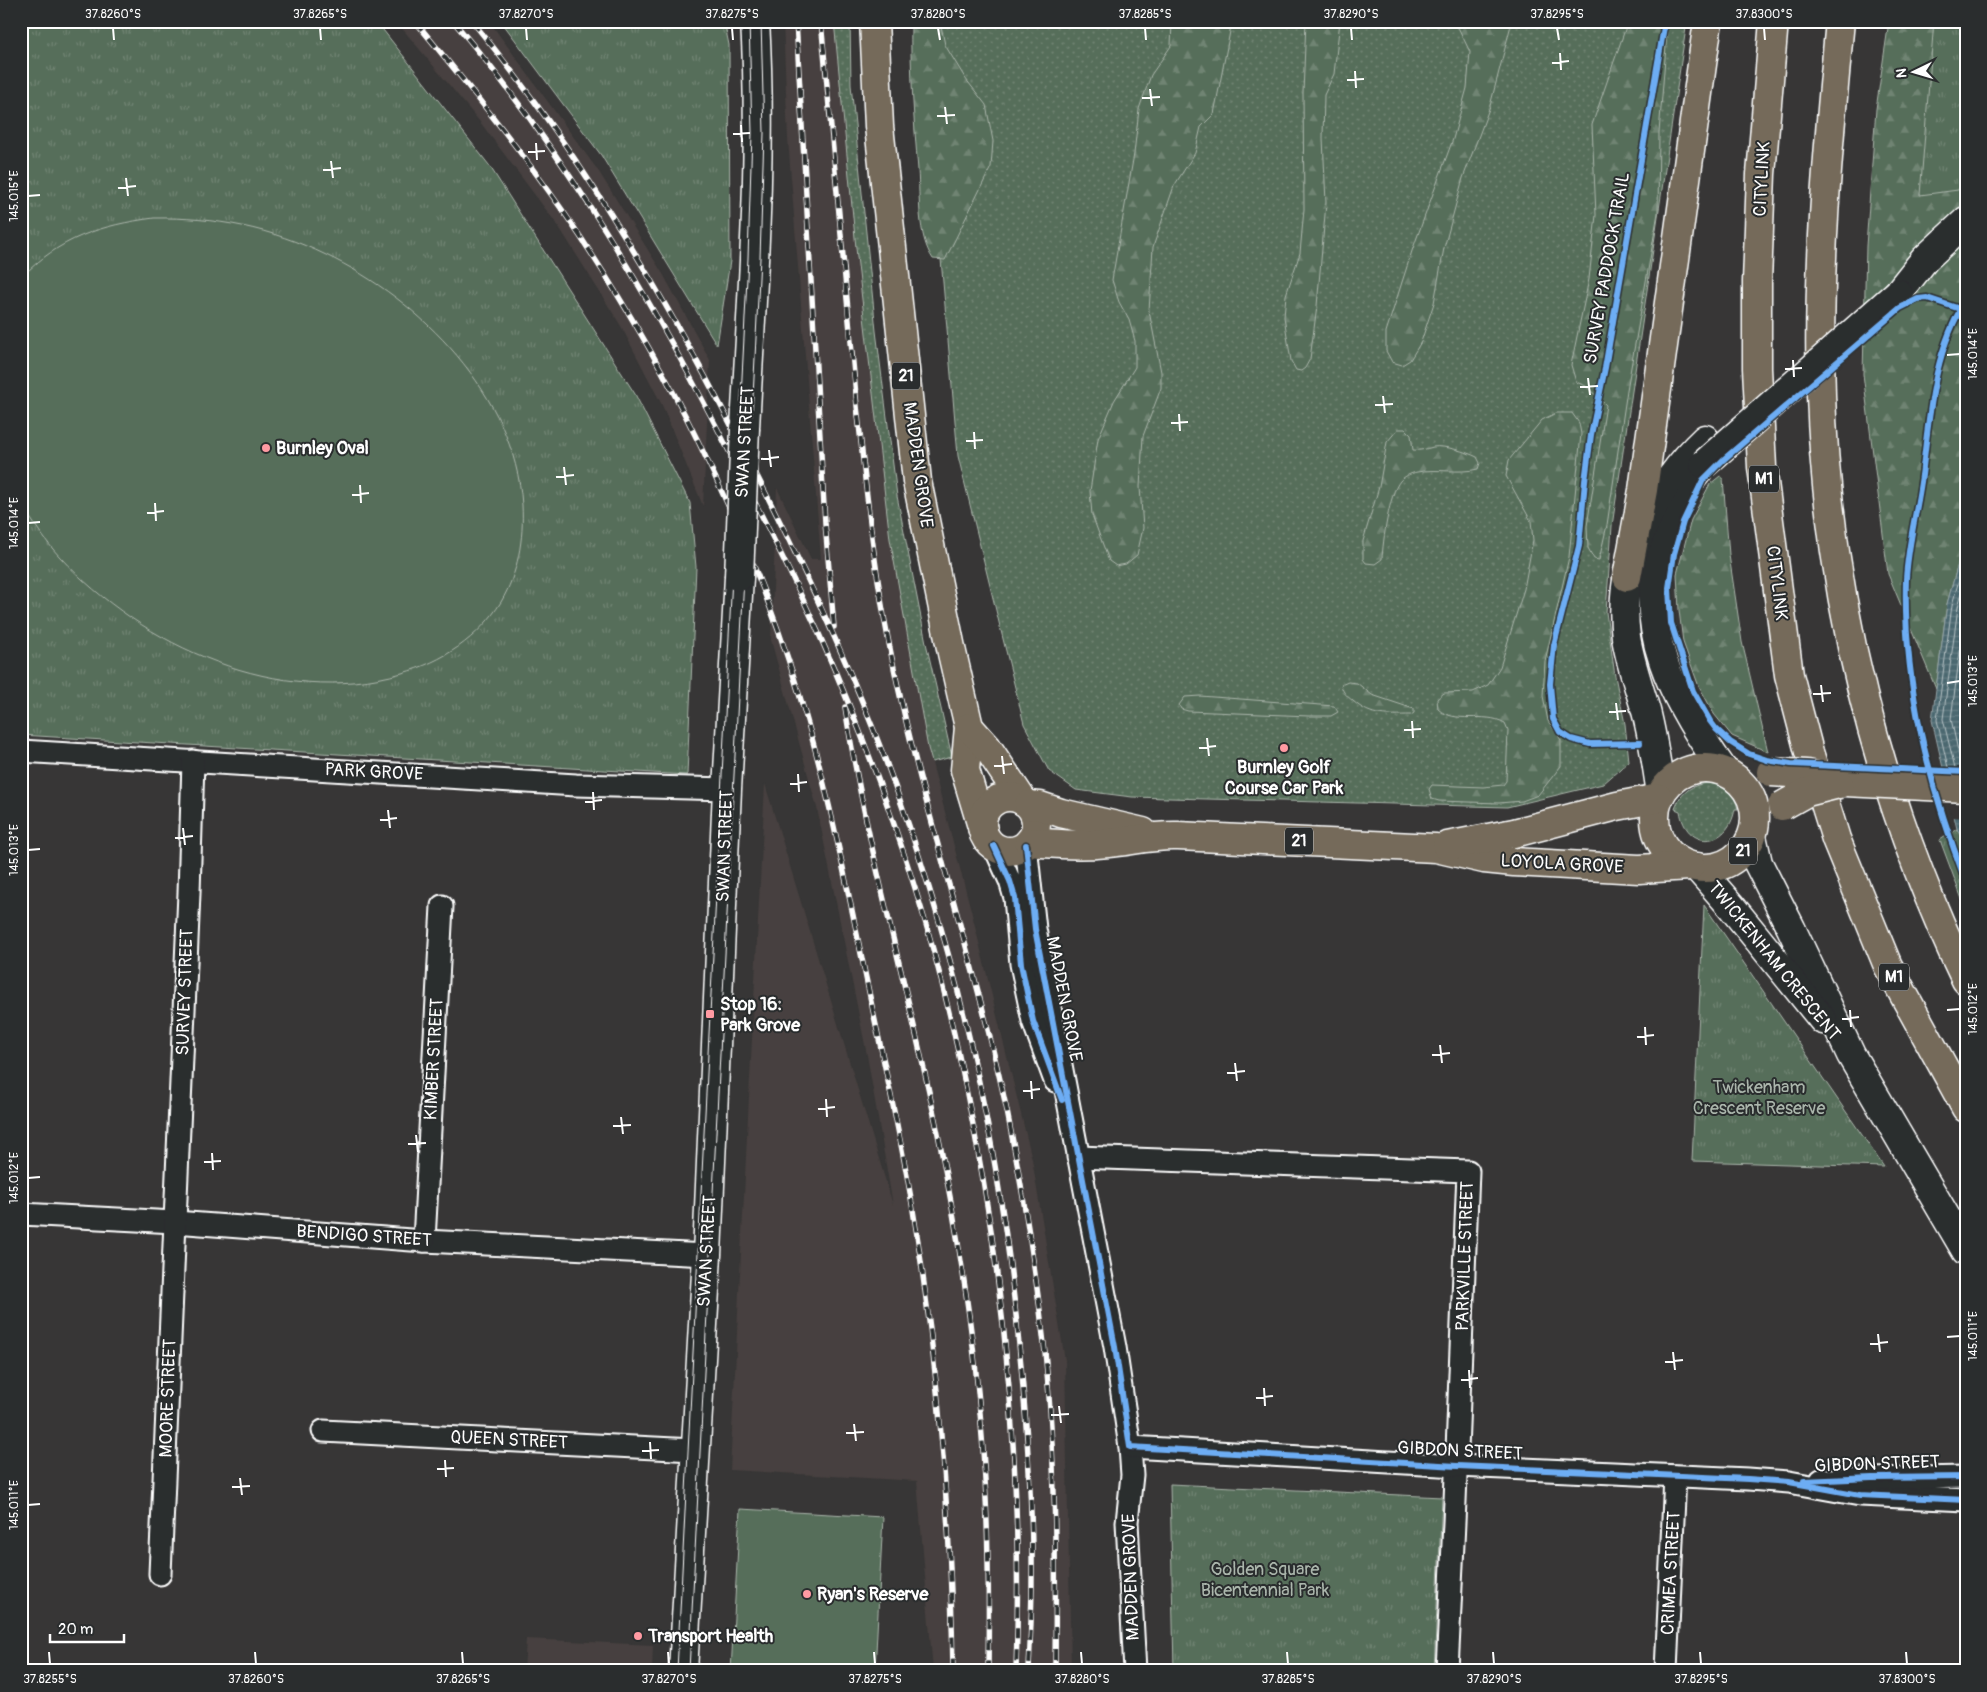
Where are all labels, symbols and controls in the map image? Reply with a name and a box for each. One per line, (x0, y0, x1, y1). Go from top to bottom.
text: 37.8260°S (85, 7, 141, 22)
text: 37.8265°S (293, 7, 347, 22)
text: 37.8270°S (498, 7, 554, 22)
text: 37.8275°S (705, 7, 759, 22)
text: 37.8280°S (911, 7, 965, 22)
text: 37.8285°S (1118, 7, 1172, 22)
text: 37.8290°S (1323, 7, 1379, 22)
text: 37.8295°S (1530, 7, 1584, 22)
text: 37.8300°S (1735, 7, 1793, 22)
north arrow (1890, 48, 1940, 98)
text: N (1893, 68, 1910, 79)
street label: CITYLINK (1749, 141, 1775, 217)
text: 145.015°E (7, 170, 22, 222)
street label: SURVEY PADDOCK TRAIL (1579, 170, 1635, 366)
text: 145.014°E (1966, 328, 1981, 380)
road number: 21 (892, 362, 920, 390)
street label: SWAN STREET (731, 385, 759, 499)
street label: MADDEN GROVE (898, 401, 938, 529)
place label: Burnley Oval (276, 437, 369, 460)
marker: Burnley Oval (260, 442, 272, 454)
road number: M1 (1749, 466, 1779, 492)
text: 145.014°E (7, 497, 22, 549)
street label: CITYLINK (1761, 544, 1793, 622)
text: 145.013°E (1966, 655, 1981, 707)
marker: Burnley Golf Course Car Park (1278, 742, 1290, 754)
place label: Burnley Golf Course Car Park (1225, 756, 1344, 800)
street label: PARK GROVE (324, 758, 424, 786)
street label: SWAN STREET (712, 790, 738, 902)
text: 145.013°E (7, 824, 22, 876)
road number: 21 (1285, 828, 1313, 854)
road number: 21 (1729, 838, 1757, 864)
street label: LOYOLA GROVE (1500, 849, 1624, 879)
street label: TWICKENHAM CRESCENT (1703, 877, 1845, 1045)
street label: SURVEY STREET (171, 928, 199, 1056)
street label: MADDEN GROVE (1041, 935, 1087, 1063)
road number: M1 (1879, 964, 1909, 990)
text: 145.012°E (1966, 983, 1981, 1035)
place label: Stop 16: Park Grove (720, 993, 801, 1037)
street label: KIMBER STREET (419, 997, 449, 1121)
marker: Stop 16: Park Grove (704, 1008, 716, 1020)
park label: Twickenham Crescent Reserve (1693, 1076, 1825, 1120)
text: 145.012°E (7, 1152, 22, 1204)
street label: PARKVILLE STREET (1451, 1181, 1479, 1331)
street label: SWAN STREET (693, 1194, 721, 1308)
street label: BENDIGO STREET (296, 1220, 432, 1252)
text: 145.011°E (1966, 1311, 1981, 1361)
street label: MOORE STREET (154, 1338, 182, 1458)
street label: QUEEN STREET (450, 1425, 568, 1455)
street label: GIBDON STREET (1397, 1436, 1523, 1466)
street label: GIBDON STREET (1814, 1450, 1940, 1478)
text: 145.011°E (7, 1480, 22, 1530)
street label: CRIMEA STREET (1656, 1510, 1686, 1636)
street label: MADDEN GROVE (1117, 1513, 1145, 1641)
park label: Golden Square Bicentennial Park (1201, 1558, 1330, 1602)
place label: Ryan's Reserve (817, 1583, 929, 1606)
marker: Ryan's Reserve (801, 1588, 813, 1600)
scale bar (50, 1612, 124, 1644)
text: 20 m (58, 1620, 93, 1639)
place label: Transport Health (647, 1625, 774, 1648)
marker: Transport Health (632, 1630, 644, 1642)
text: 37.8255°S (23, 1672, 77, 1687)
text: 37.8260°S (228, 1672, 284, 1687)
text: 37.8265°S (436, 1672, 490, 1687)
text: 37.8270°S (641, 1672, 697, 1687)
text: 37.8275°S (848, 1672, 902, 1687)
text: 37.8280°S (1055, 1672, 1109, 1687)
text: 37.8285°S (1261, 1672, 1315, 1687)
text: 37.8290°S (1466, 1672, 1522, 1687)
text: 37.8295°S (1674, 1672, 1728, 1687)
text: 37.8300°S (1878, 1672, 1936, 1687)

